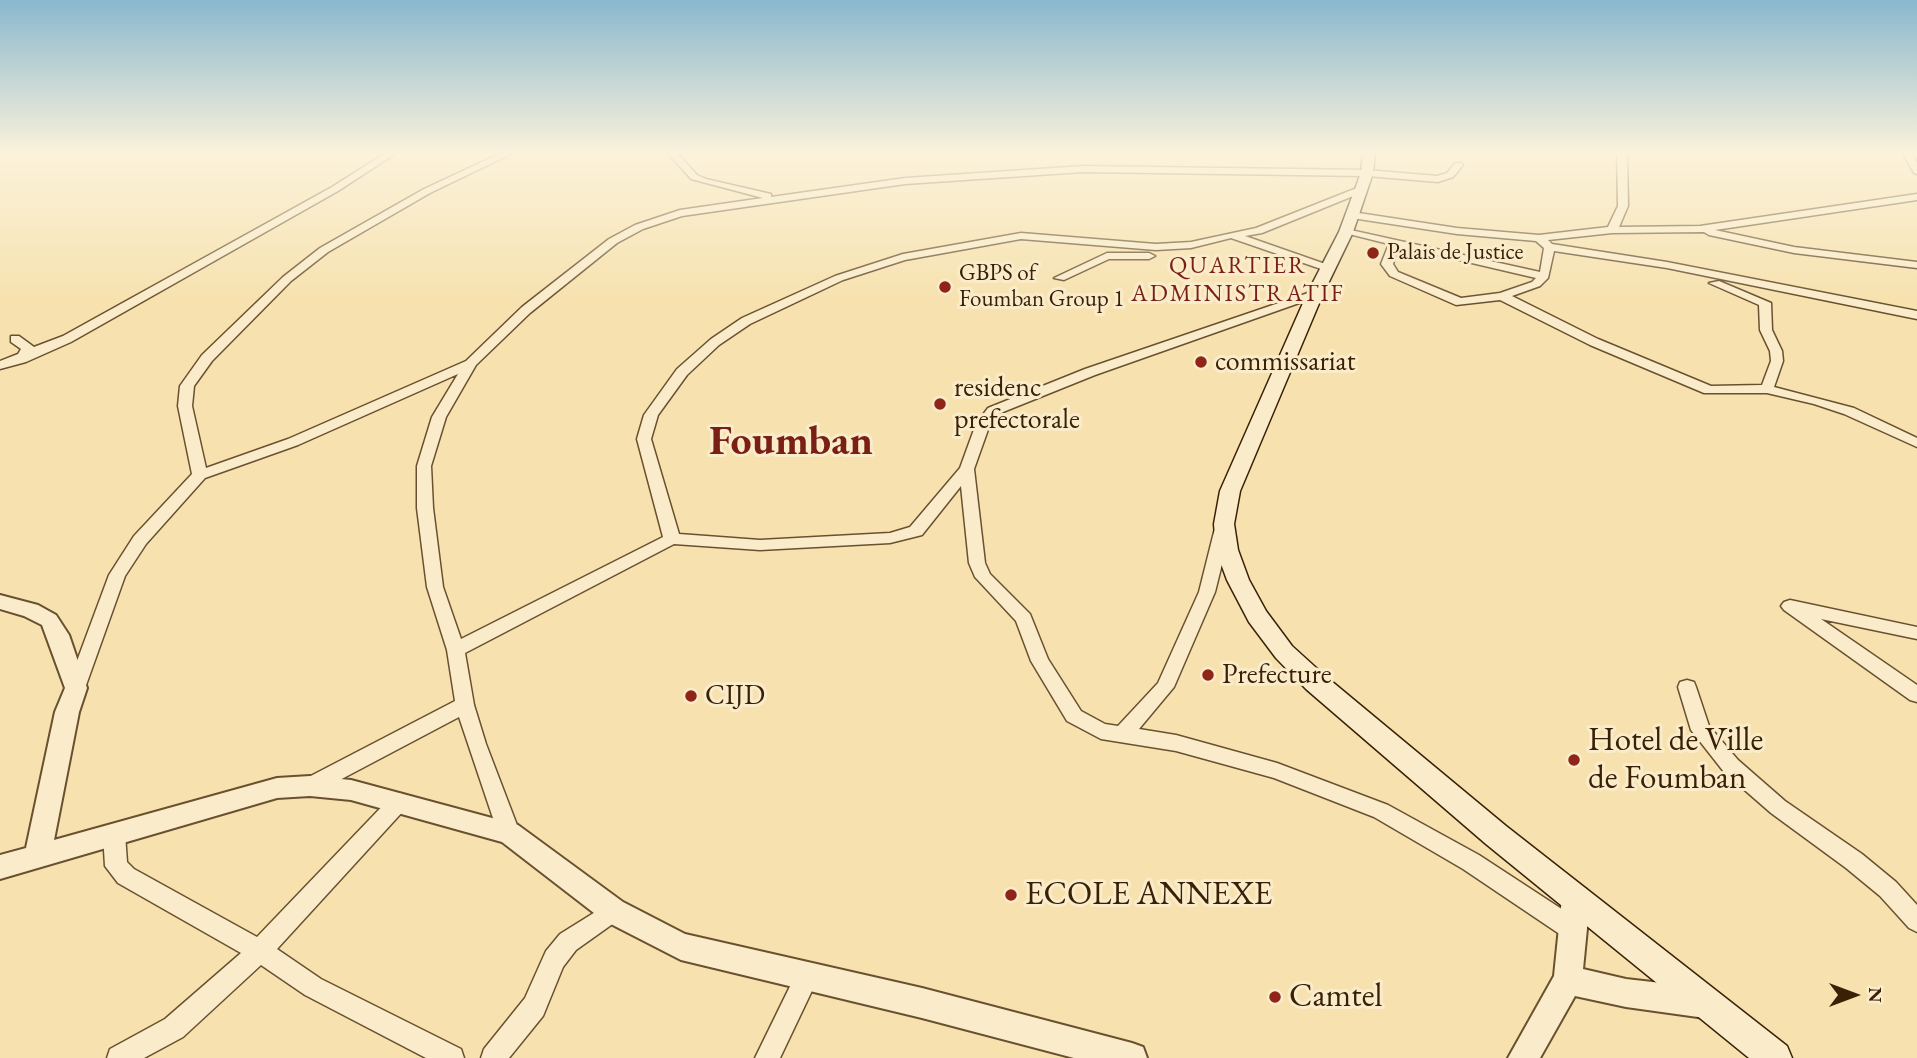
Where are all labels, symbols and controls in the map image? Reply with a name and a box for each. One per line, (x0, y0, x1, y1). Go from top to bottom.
place label: Palais de Justice (1387, 239, 1523, 267)
marker: Palais de Justice (1365, 245, 1381, 261)
district label: QUARTIER ADMINISTRATIF (1133, 252, 1343, 308)
place label: GBPS of Foumban Group 1 (959, 260, 1124, 314)
marker: GBPS of Foumban Group 1 (937, 279, 953, 295)
place label: commissariat (1215, 345, 1356, 379)
marker: commissariat (1193, 354, 1209, 370)
place label: residenc prefectorale (954, 371, 1080, 437)
marker: residenc prefectorale (932, 396, 948, 412)
district label: Foumban (709, 418, 873, 468)
place label: Prefecture (1222, 658, 1332, 692)
marker: Prefecture (1200, 667, 1216, 683)
place label: CIJD (705, 679, 765, 713)
marker: CIJD (683, 688, 699, 704)
place label: Hotel de Ville de Foumban (1588, 721, 1763, 799)
marker: Hotel de Ville de Foumban (1566, 752, 1582, 768)
place label: ECOLE ANNEXE (1025, 875, 1272, 915)
marker: ECOLE ANNEXE (1003, 887, 1019, 903)
north arrow (1819, 960, 1889, 1030)
place label: Camtel (1289, 977, 1382, 1017)
text: N (1863, 987, 1888, 1003)
marker: Camtel (1267, 989, 1283, 1005)

